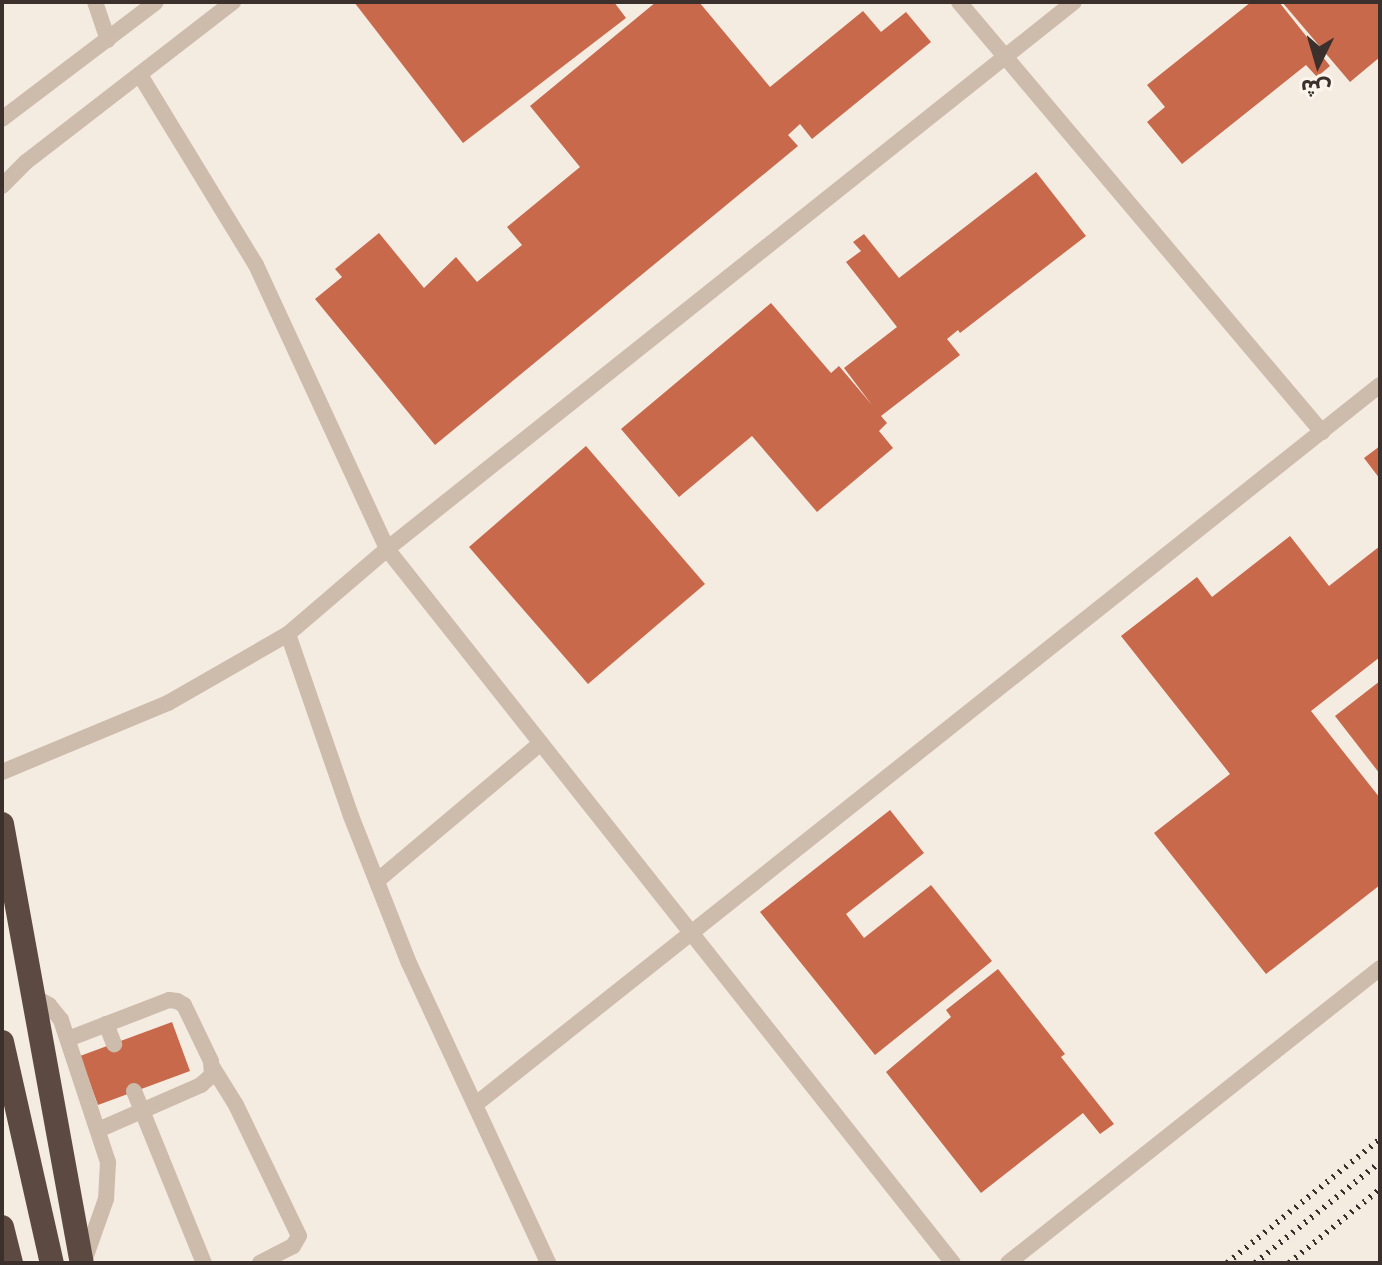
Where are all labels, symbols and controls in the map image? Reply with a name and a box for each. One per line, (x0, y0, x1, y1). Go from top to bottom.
north arrow (1278, 24, 1358, 104)
text: ش (1300, 75, 1332, 102)

